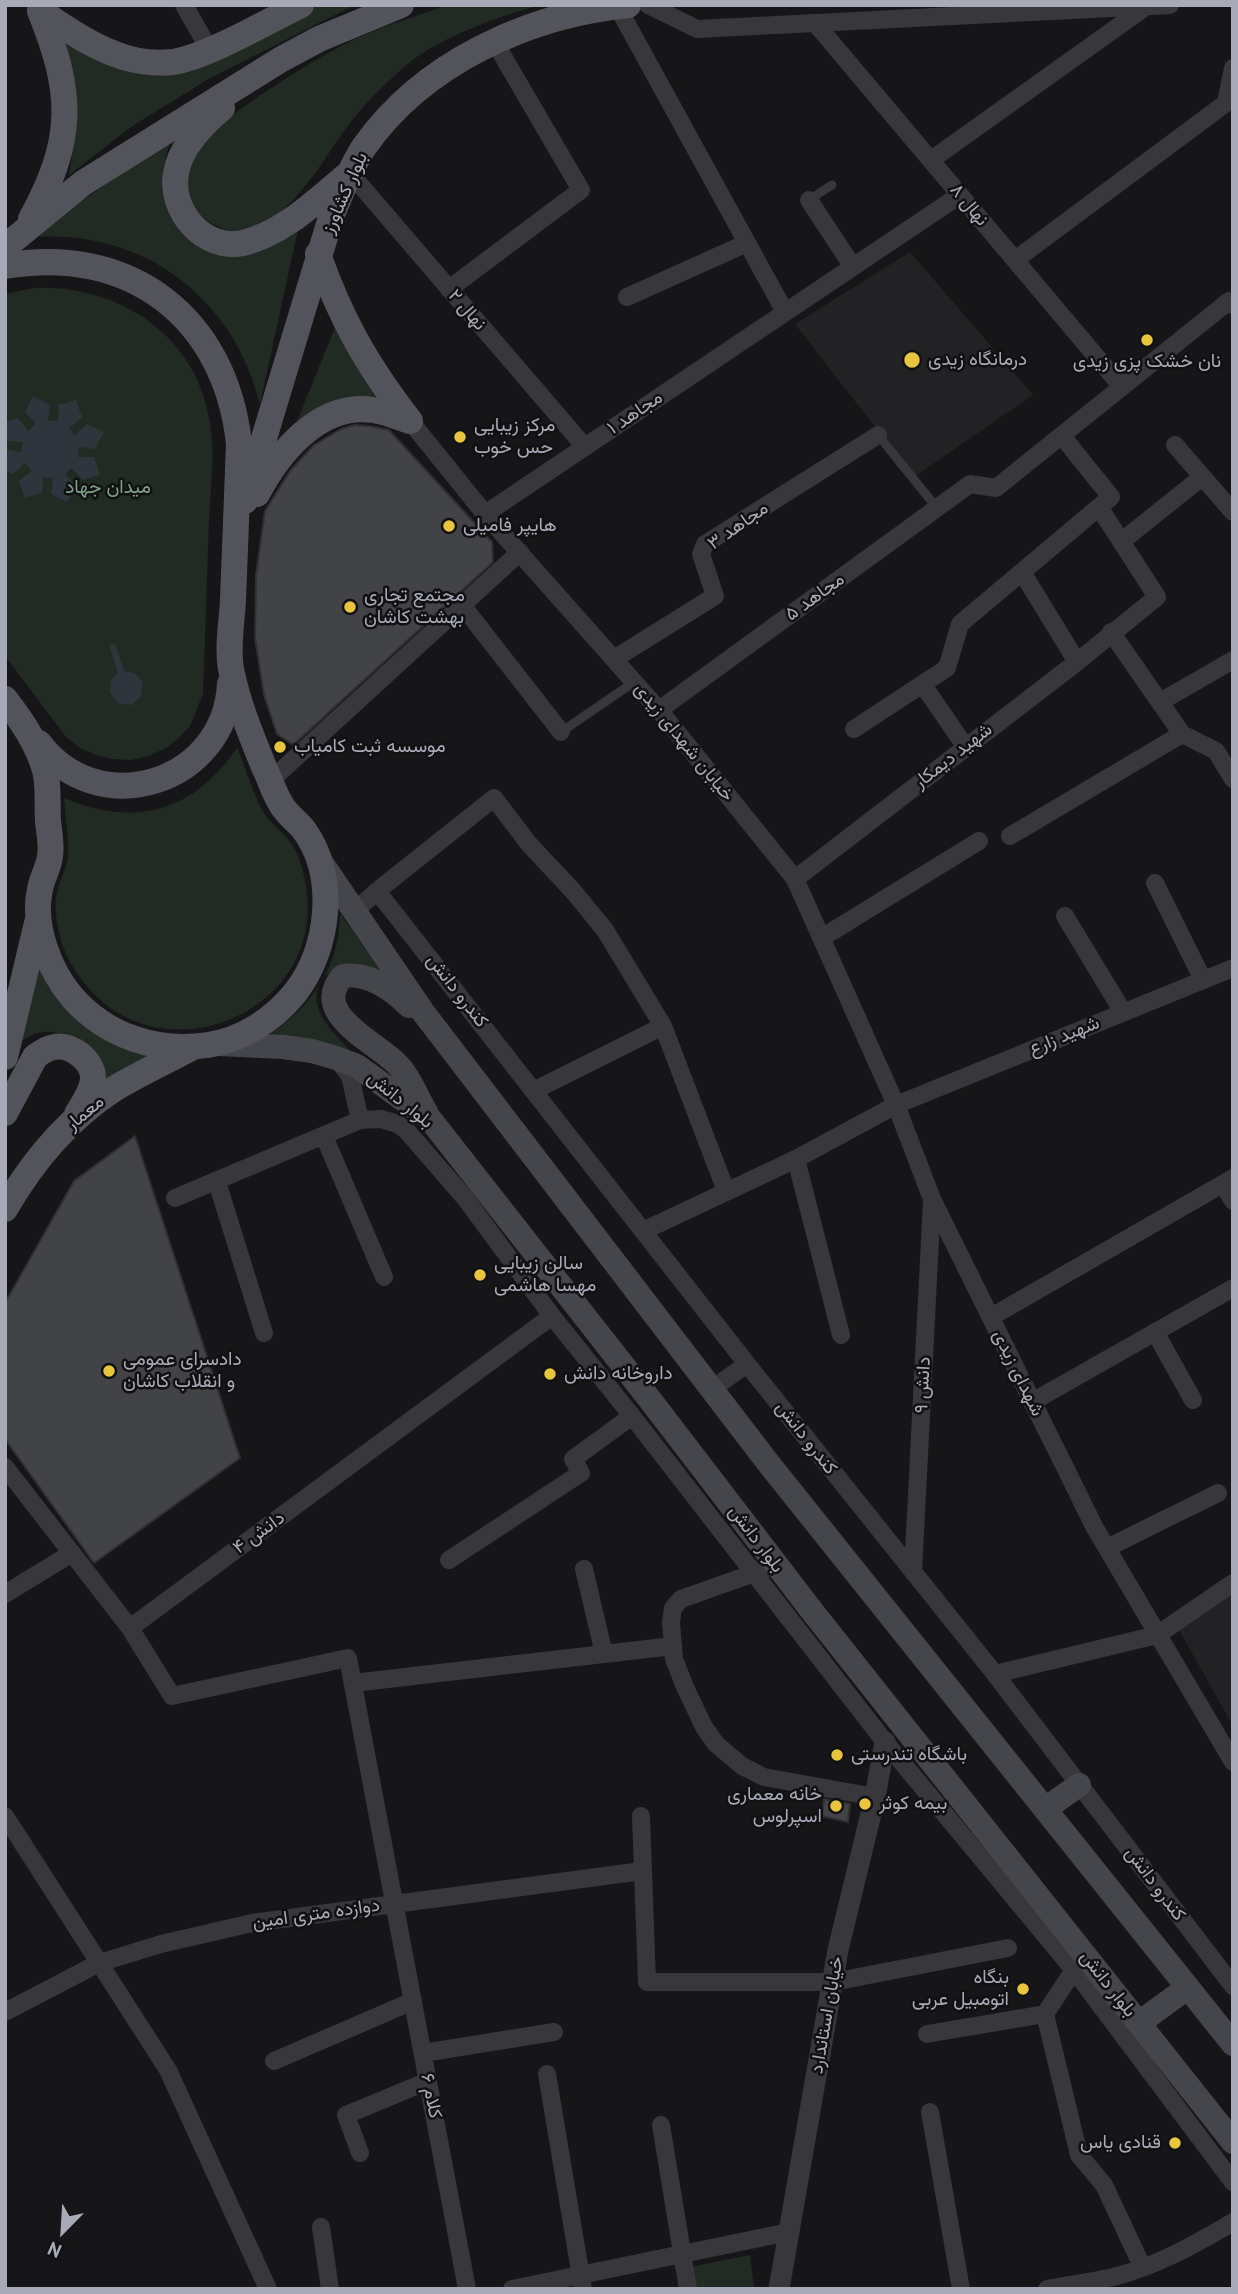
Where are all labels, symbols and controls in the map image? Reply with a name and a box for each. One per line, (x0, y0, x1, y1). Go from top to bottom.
street label: بلوار کشاورز (317, 149, 373, 237)
street label: نهال ۸ (945, 179, 993, 231)
street label: نهال ۲ (443, 285, 491, 335)
marker: نان خشک پزی زیدی (1139, 332, 1155, 348)
place label: درمانگاه زیدی (928, 349, 1027, 371)
marker: درمانگاه زیدی (902, 350, 922, 370)
place label: نان خشک پزی زیدی (1073, 351, 1221, 373)
street label: مجاهد ۱ (603, 386, 667, 440)
place label: مرکز زیبایی حس خوب (474, 415, 555, 459)
marker: مرکز زیبایی حس خوب (452, 429, 468, 445)
park label: میدان جهاد (65, 477, 151, 499)
street label: مجاهد ۳ (703, 497, 773, 555)
place label: هایپر فامیلی (463, 515, 557, 537)
marker: هایپر فامیلی (441, 518, 457, 534)
street label: مجاهد ۵ (781, 568, 849, 626)
place label: مجتمع تجاری بهشت کاشان (364, 585, 465, 629)
marker: مجتمع تجاری بهشت کاشان (342, 599, 358, 615)
street label: خیابان شهدای زیدی (629, 678, 739, 806)
street label: شهید دیمکار (909, 718, 997, 794)
place label: موسسه ثبت کامیاب (294, 736, 446, 758)
marker: موسسه ثبت کامیاب (272, 739, 288, 755)
street label: کندرو دانش (421, 950, 493, 1032)
street label: شهید زارع (1025, 1011, 1103, 1061)
street label: بلوار دانش (362, 1066, 438, 1134)
street label: معمار (61, 1090, 109, 1136)
place label: سالن زیبایی مهسا هاشمی (494, 1253, 596, 1297)
marker: سالن زیبایی مهسا هاشمی (472, 1267, 488, 1283)
street label: شهدای زیدی (987, 1326, 1049, 1420)
place label: دادسرای عمومی و انقلاب کاشان (123, 1349, 242, 1393)
street label: دانش ۹ (910, 1356, 936, 1414)
marker: دادسرای عمومی و انقلاب کاشان (101, 1363, 117, 1379)
place label: داروخانه دانش (564, 1363, 673, 1385)
marker: داروخانه دانش (542, 1366, 558, 1382)
street label: کندرو دانش (770, 1397, 842, 1479)
street label: بلوار دانش (723, 1501, 789, 1577)
street label: دانش ۴ (229, 1507, 289, 1559)
place label: باشگاه تندرستی (851, 1744, 967, 1766)
marker: باشگاه تندرستی (829, 1747, 845, 1763)
place label: خانه معماری اسپرلوس (727, 1784, 822, 1828)
place label: بیمه کوثر (879, 1793, 947, 1815)
marker: بیمه کوثر (857, 1796, 873, 1812)
marker: خانه معماری اسپرلوس (828, 1798, 844, 1814)
street label: کندرو دانش (1120, 1842, 1190, 1926)
street label: دوازده متری امین (251, 1894, 381, 1934)
street label: بلوار دانش (1075, 1946, 1141, 2022)
street label: خیابان استاندارد (805, 1955, 849, 2075)
place label: بنگاه اتومبیل عربی (912, 1967, 1009, 2011)
marker: بنگاه اتومبیل عربی (1015, 1981, 1031, 1997)
street label: کلام ۶ (415, 2071, 447, 2121)
place label: قنادی یاس (1080, 2132, 1161, 2154)
marker: قنادی یاس (1167, 2135, 1183, 2151)
north arrow (28, 2196, 98, 2266)
text: N (44, 2237, 65, 2264)

